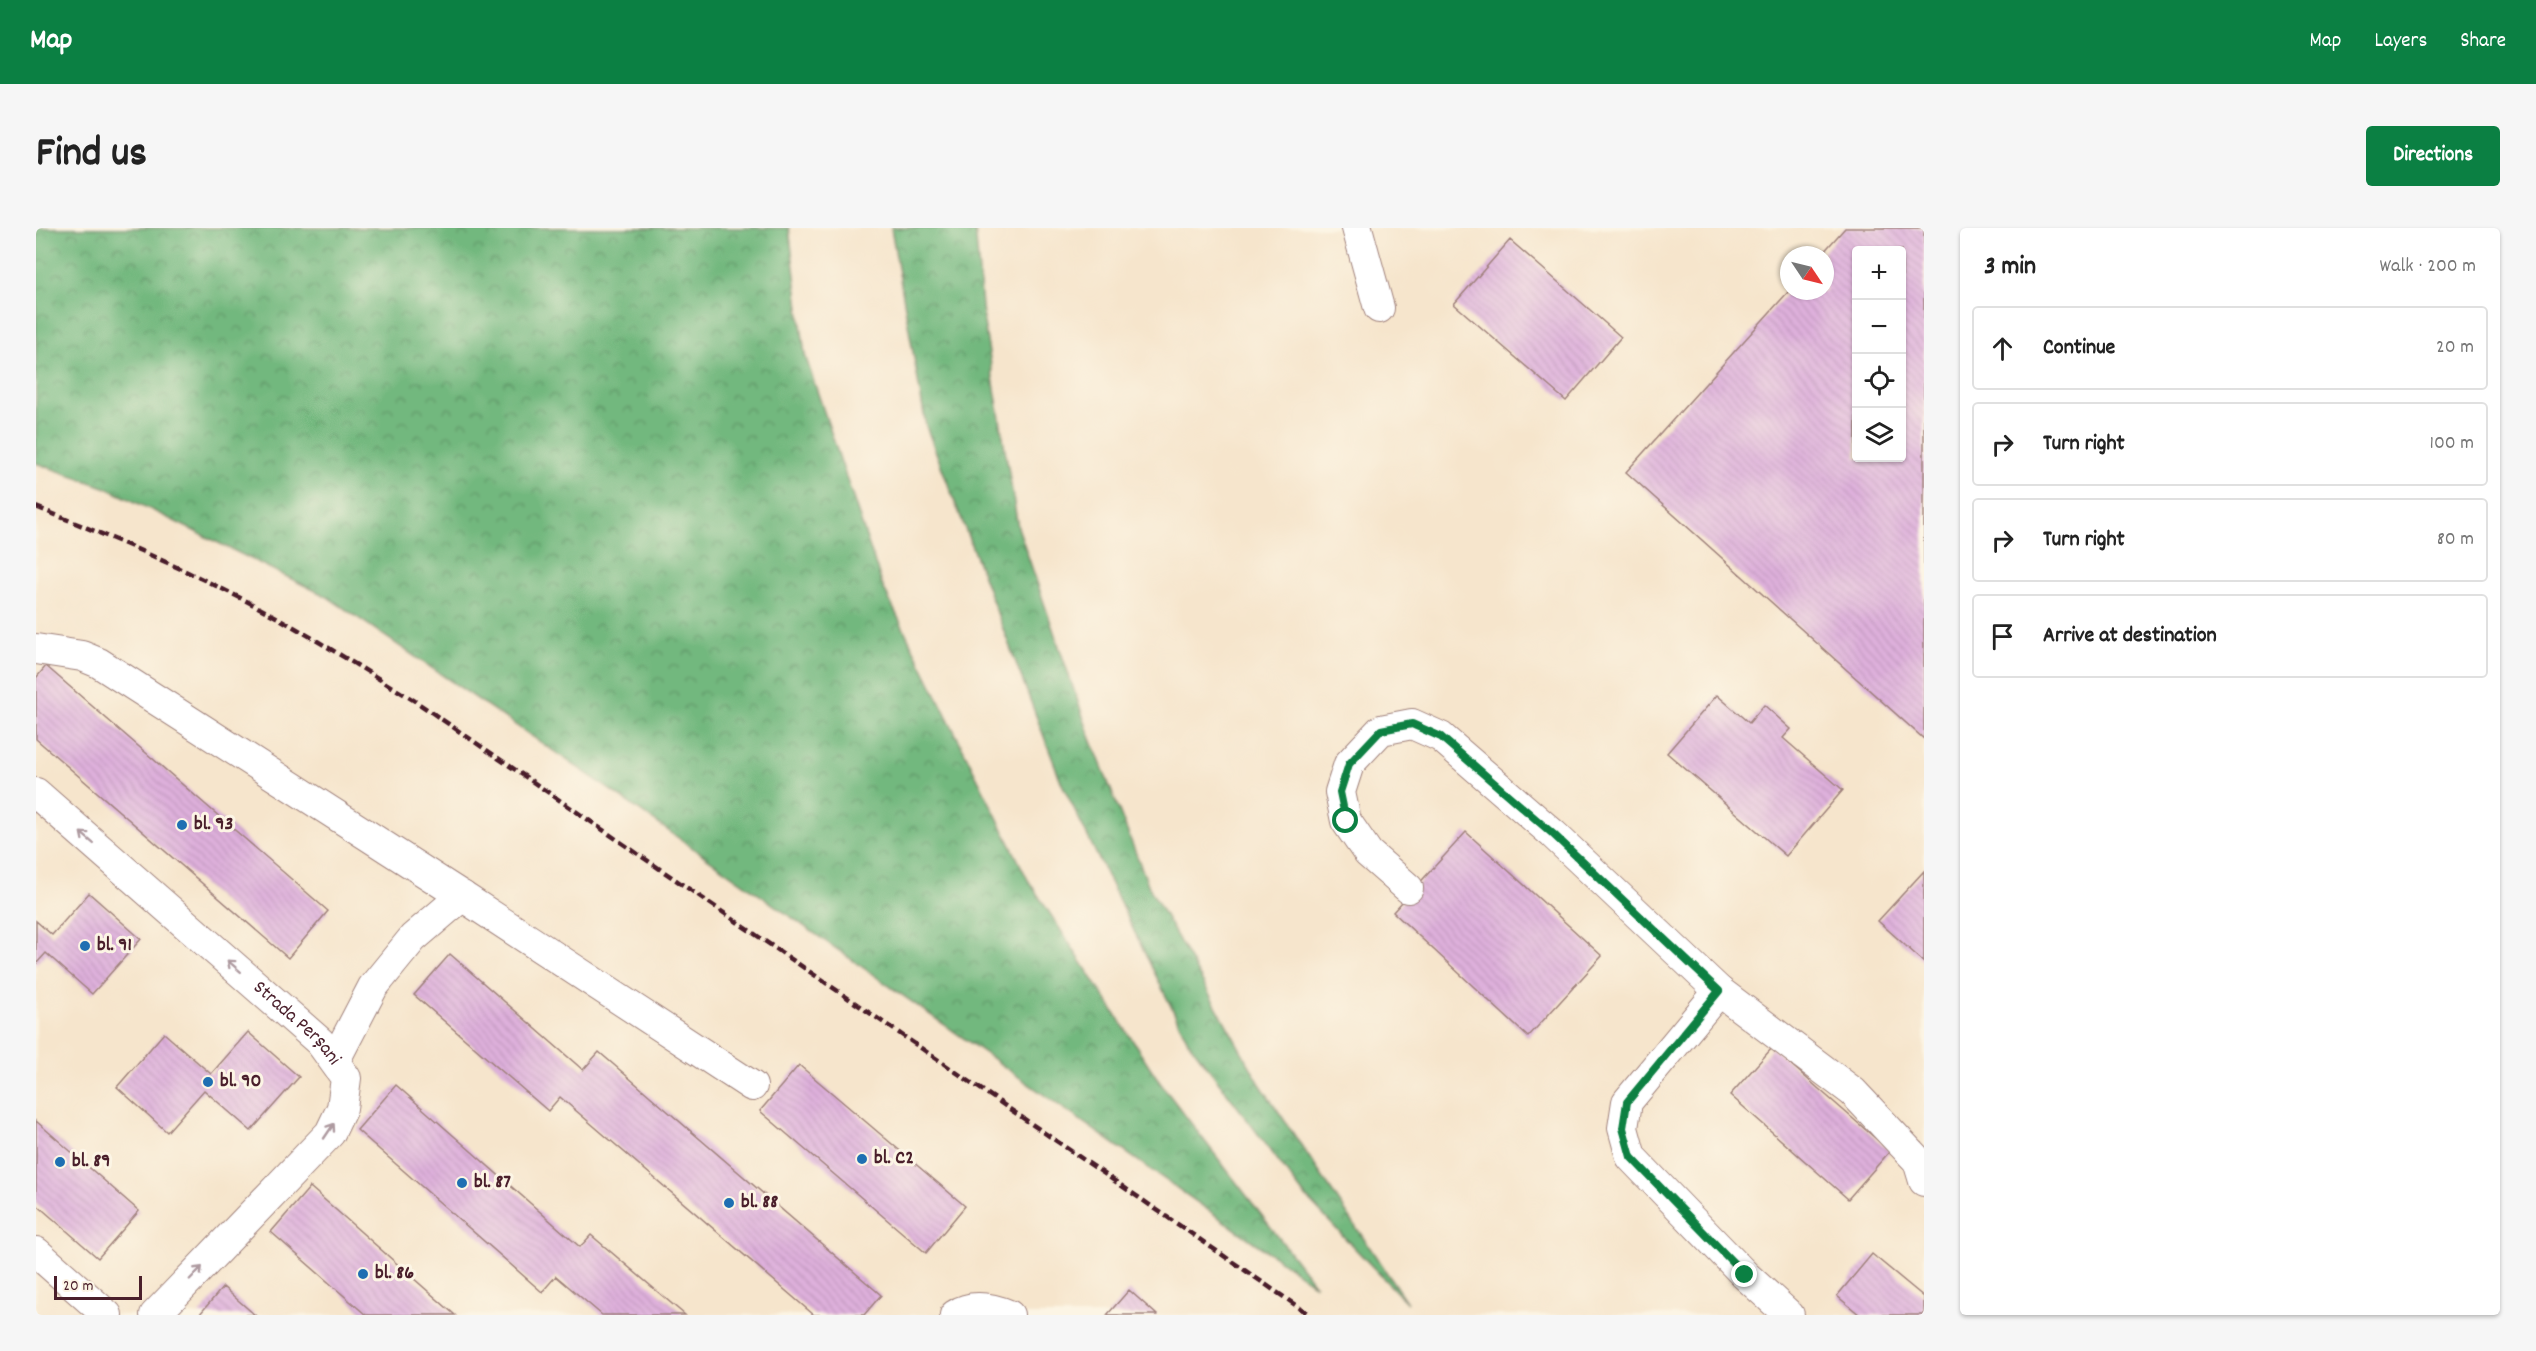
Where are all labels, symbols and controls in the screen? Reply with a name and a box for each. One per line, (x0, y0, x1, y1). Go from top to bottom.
text: Map (30, 22, 72, 62)
text: Map (2310, 27, 2341, 57)
text: Layers (2374, 27, 2427, 57)
text: Share (2460, 27, 2506, 57)
text: Find us (36, 126, 147, 186)
button: Directions (2366, 126, 2500, 186)
north arrow (1780, 246, 1834, 300)
map controls (1852, 246, 1906, 462)
button: + (1852, 246, 1906, 300)
text: 3 min (1984, 249, 2036, 286)
text: Walk · 200 m (2380, 253, 2476, 281)
button: − (1852, 300, 1906, 354)
icon: ahead (1986, 332, 2019, 365)
text: Continue (2043, 333, 2115, 364)
text: 20 m (2436, 334, 2474, 362)
button: locate (1852, 354, 1906, 408)
button: layers (1852, 408, 1906, 462)
icon: right (1986, 428, 2019, 461)
text: Turn right (2043, 429, 2125, 460)
text: 100 m (2430, 430, 2474, 458)
icon: right (1986, 524, 2019, 557)
text: Turn right (2043, 525, 2125, 556)
text: 80 m (2437, 526, 2474, 554)
icon: arrive (1986, 620, 2019, 653)
text: Arrive at destination (2043, 621, 2217, 652)
route start (1332, 807, 1358, 833)
place label: bl. 93 (194, 811, 233, 839)
marker: bl. 93 (175, 818, 189, 832)
one-way arrow (80, 831, 95, 845)
place label: bl. 91 (97, 932, 132, 960)
marker: bl. 91 (78, 939, 92, 953)
one-way arrow (227, 959, 242, 973)
street label: Strada Perșani (246, 975, 347, 1072)
place label: bl. 90 (220, 1068, 261, 1096)
marker: bl. 90 (201, 1075, 215, 1089)
one-way arrow (323, 1123, 336, 1140)
place label: bl. C2 (874, 1145, 914, 1173)
place label: bl. 89 (72, 1148, 111, 1176)
marker: bl. C2 (855, 1152, 869, 1166)
marker: bl. 89 (53, 1155, 67, 1169)
place label: bl. 87 (474, 1169, 511, 1197)
marker: bl. 87 (455, 1176, 469, 1190)
place label: bl. 88 (741, 1189, 778, 1217)
marker: bl. 88 (722, 1196, 736, 1210)
place label: bl. 86 (375, 1260, 414, 1288)
route end (1731, 1261, 1757, 1287)
one-way arrow (188, 1265, 203, 1280)
marker: bl. 86 (356, 1267, 370, 1281)
scale bar (54, 1273, 142, 1300)
text: 20 m (63, 1275, 93, 1298)

